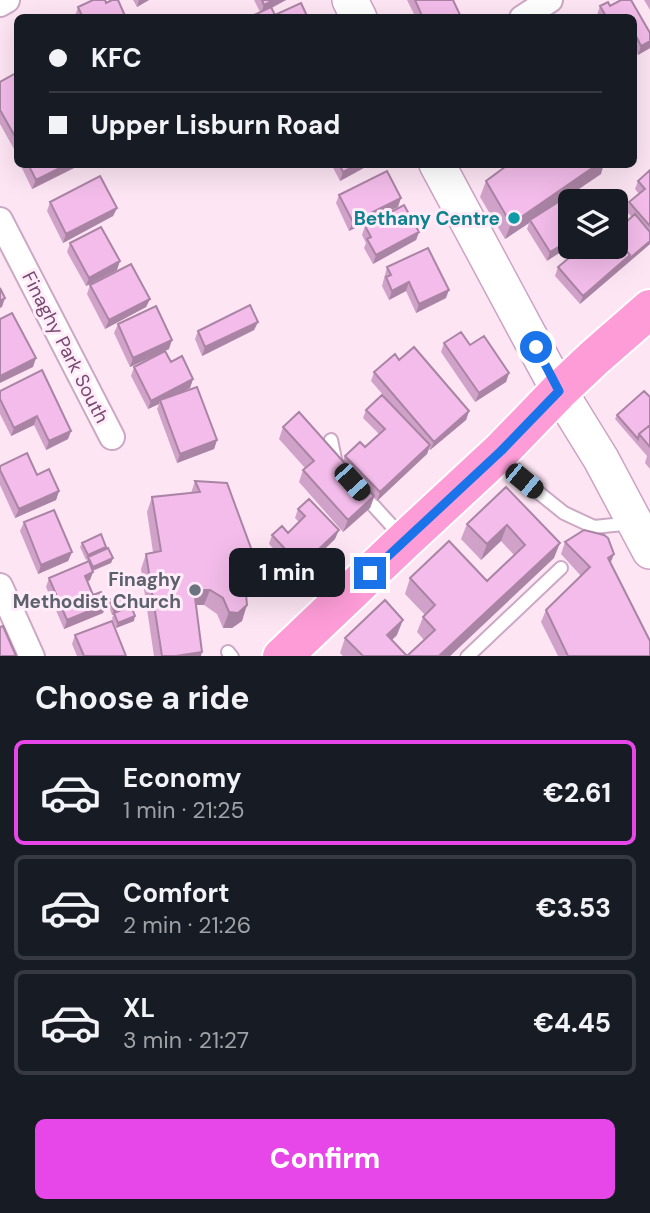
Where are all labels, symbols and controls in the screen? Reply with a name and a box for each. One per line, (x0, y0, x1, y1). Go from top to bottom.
text: KFC (91, 41, 142, 75)
text: Upper Lisburn Road (91, 108, 340, 142)
map controls (558, 189, 628, 259)
button: layers (558, 189, 628, 259)
place label: Bethany Centre (354, 206, 500, 231)
marker: Bethany Centre (506, 210, 522, 226)
street label: Finaghy Park South (17, 267, 115, 427)
route start (520, 331, 552, 363)
car (331, 459, 374, 505)
car (502, 460, 547, 502)
callout: 1 min (230, 548, 346, 598)
text: 1 min (259, 557, 315, 587)
route end (354, 557, 386, 589)
place label: Finaghy Methodist Church (13, 567, 182, 614)
marker: Finaghy Methodist Church (187, 582, 203, 598)
text: Choose a ride (35, 677, 250, 719)
icon: car (39, 761, 102, 824)
text: Economy (123, 761, 241, 795)
text: €2.61 (543, 776, 611, 810)
text: 1 min · 21:25 (123, 795, 245, 825)
icon: car (39, 876, 102, 939)
text: Comfort (123, 876, 229, 910)
text: €3.53 (536, 891, 611, 925)
text: 2 min · 21:26 (123, 910, 251, 940)
icon: car (39, 991, 102, 1054)
text: XL (123, 991, 155, 1025)
text: €4.45 (533, 1006, 611, 1040)
text: 3 min · 21:27 (123, 1025, 249, 1055)
button: Confirm (35, 1119, 615, 1199)

